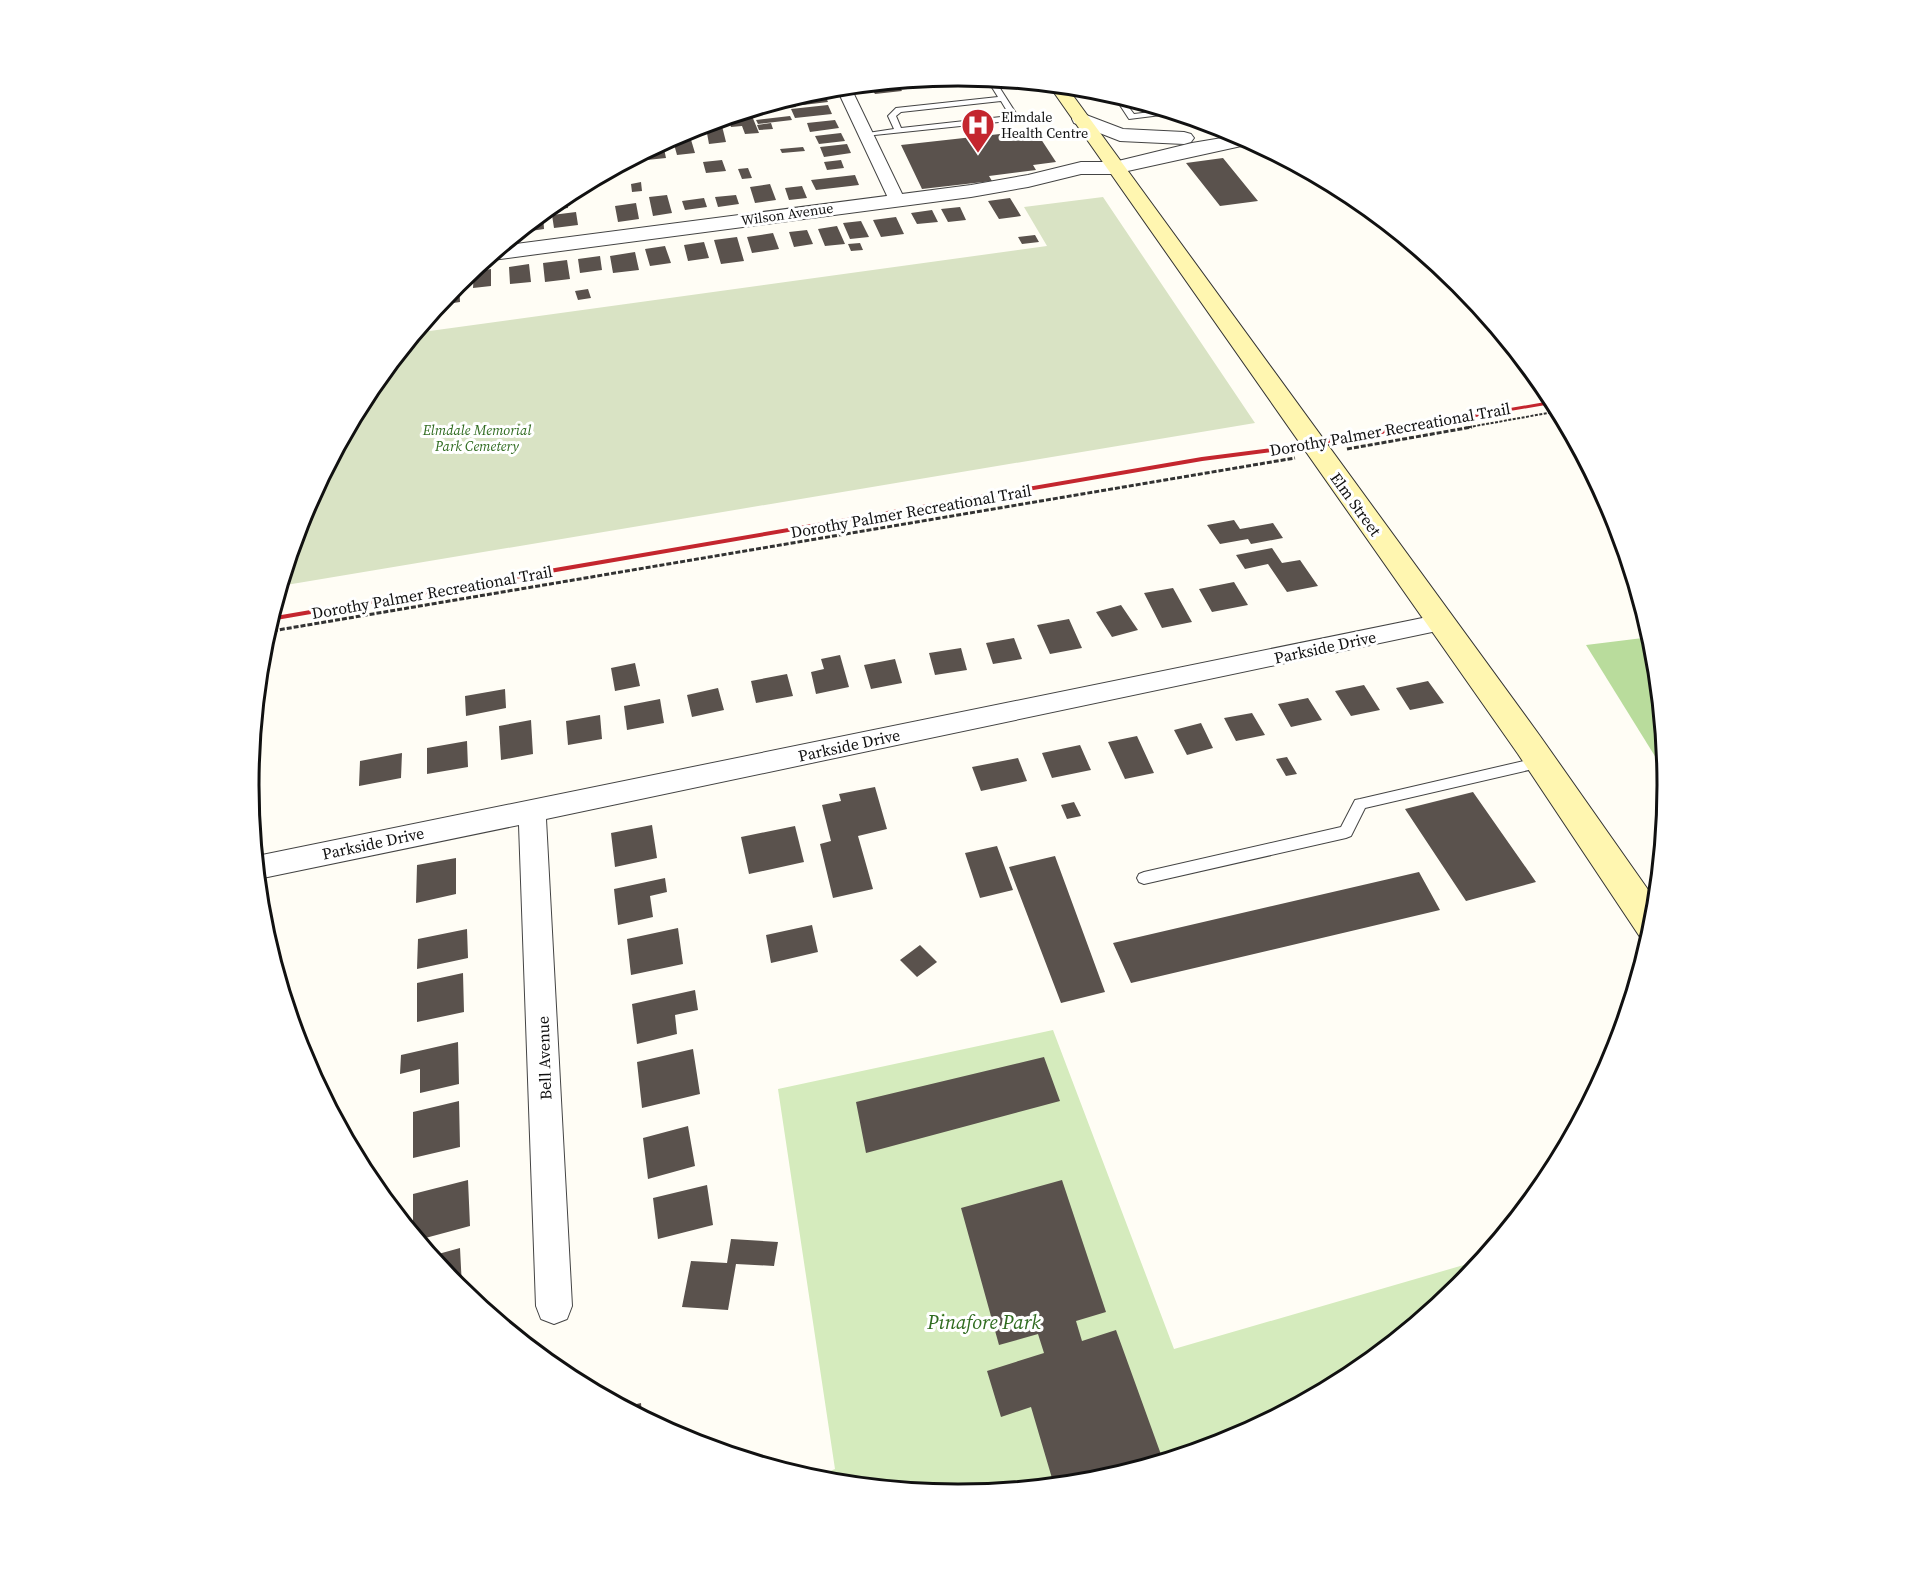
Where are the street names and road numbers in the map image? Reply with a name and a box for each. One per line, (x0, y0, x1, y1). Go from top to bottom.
street label: Wilson Avenue (740, 198, 834, 230)
street label: Dorothy Palmer Recreational Trail (1268, 397, 1512, 461)
street label: Elm Street (1325, 468, 1387, 541)
street label: Dorothy Palmer Recreational Trail (789, 479, 1033, 543)
street label: Dorothy Palmer Recreational Trail (310, 560, 554, 624)
street label: Parkside Drive (1272, 625, 1378, 669)
street label: Parkside Drive (796, 723, 902, 767)
street label: Parkside Drive (320, 821, 426, 865)
street label: Bell Avenue (532, 1016, 556, 1100)

